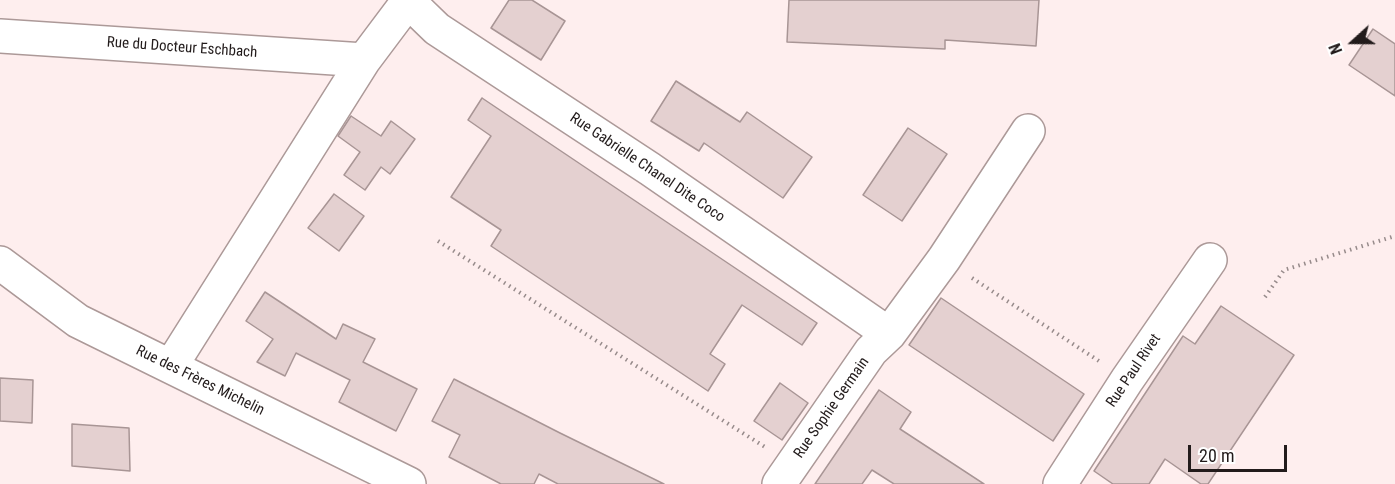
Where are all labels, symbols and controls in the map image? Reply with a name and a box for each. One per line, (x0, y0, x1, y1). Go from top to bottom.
north arrow (1323, 12, 1383, 72)
street label: Rue du Docteur Eschbach (106, 34, 258, 62)
text: N (1325, 41, 1346, 57)
street label: Rue Gabrielle Chanel Dite Coco (566, 109, 728, 227)
street label: Rue Paul Rivet (1103, 331, 1165, 411)
street label: Rue des Frères Michelin (133, 342, 267, 420)
street label: Rue Sophie Germain (790, 354, 874, 462)
scale bar (1191, 433, 1290, 471)
text: 20 m (1199, 445, 1234, 466)

